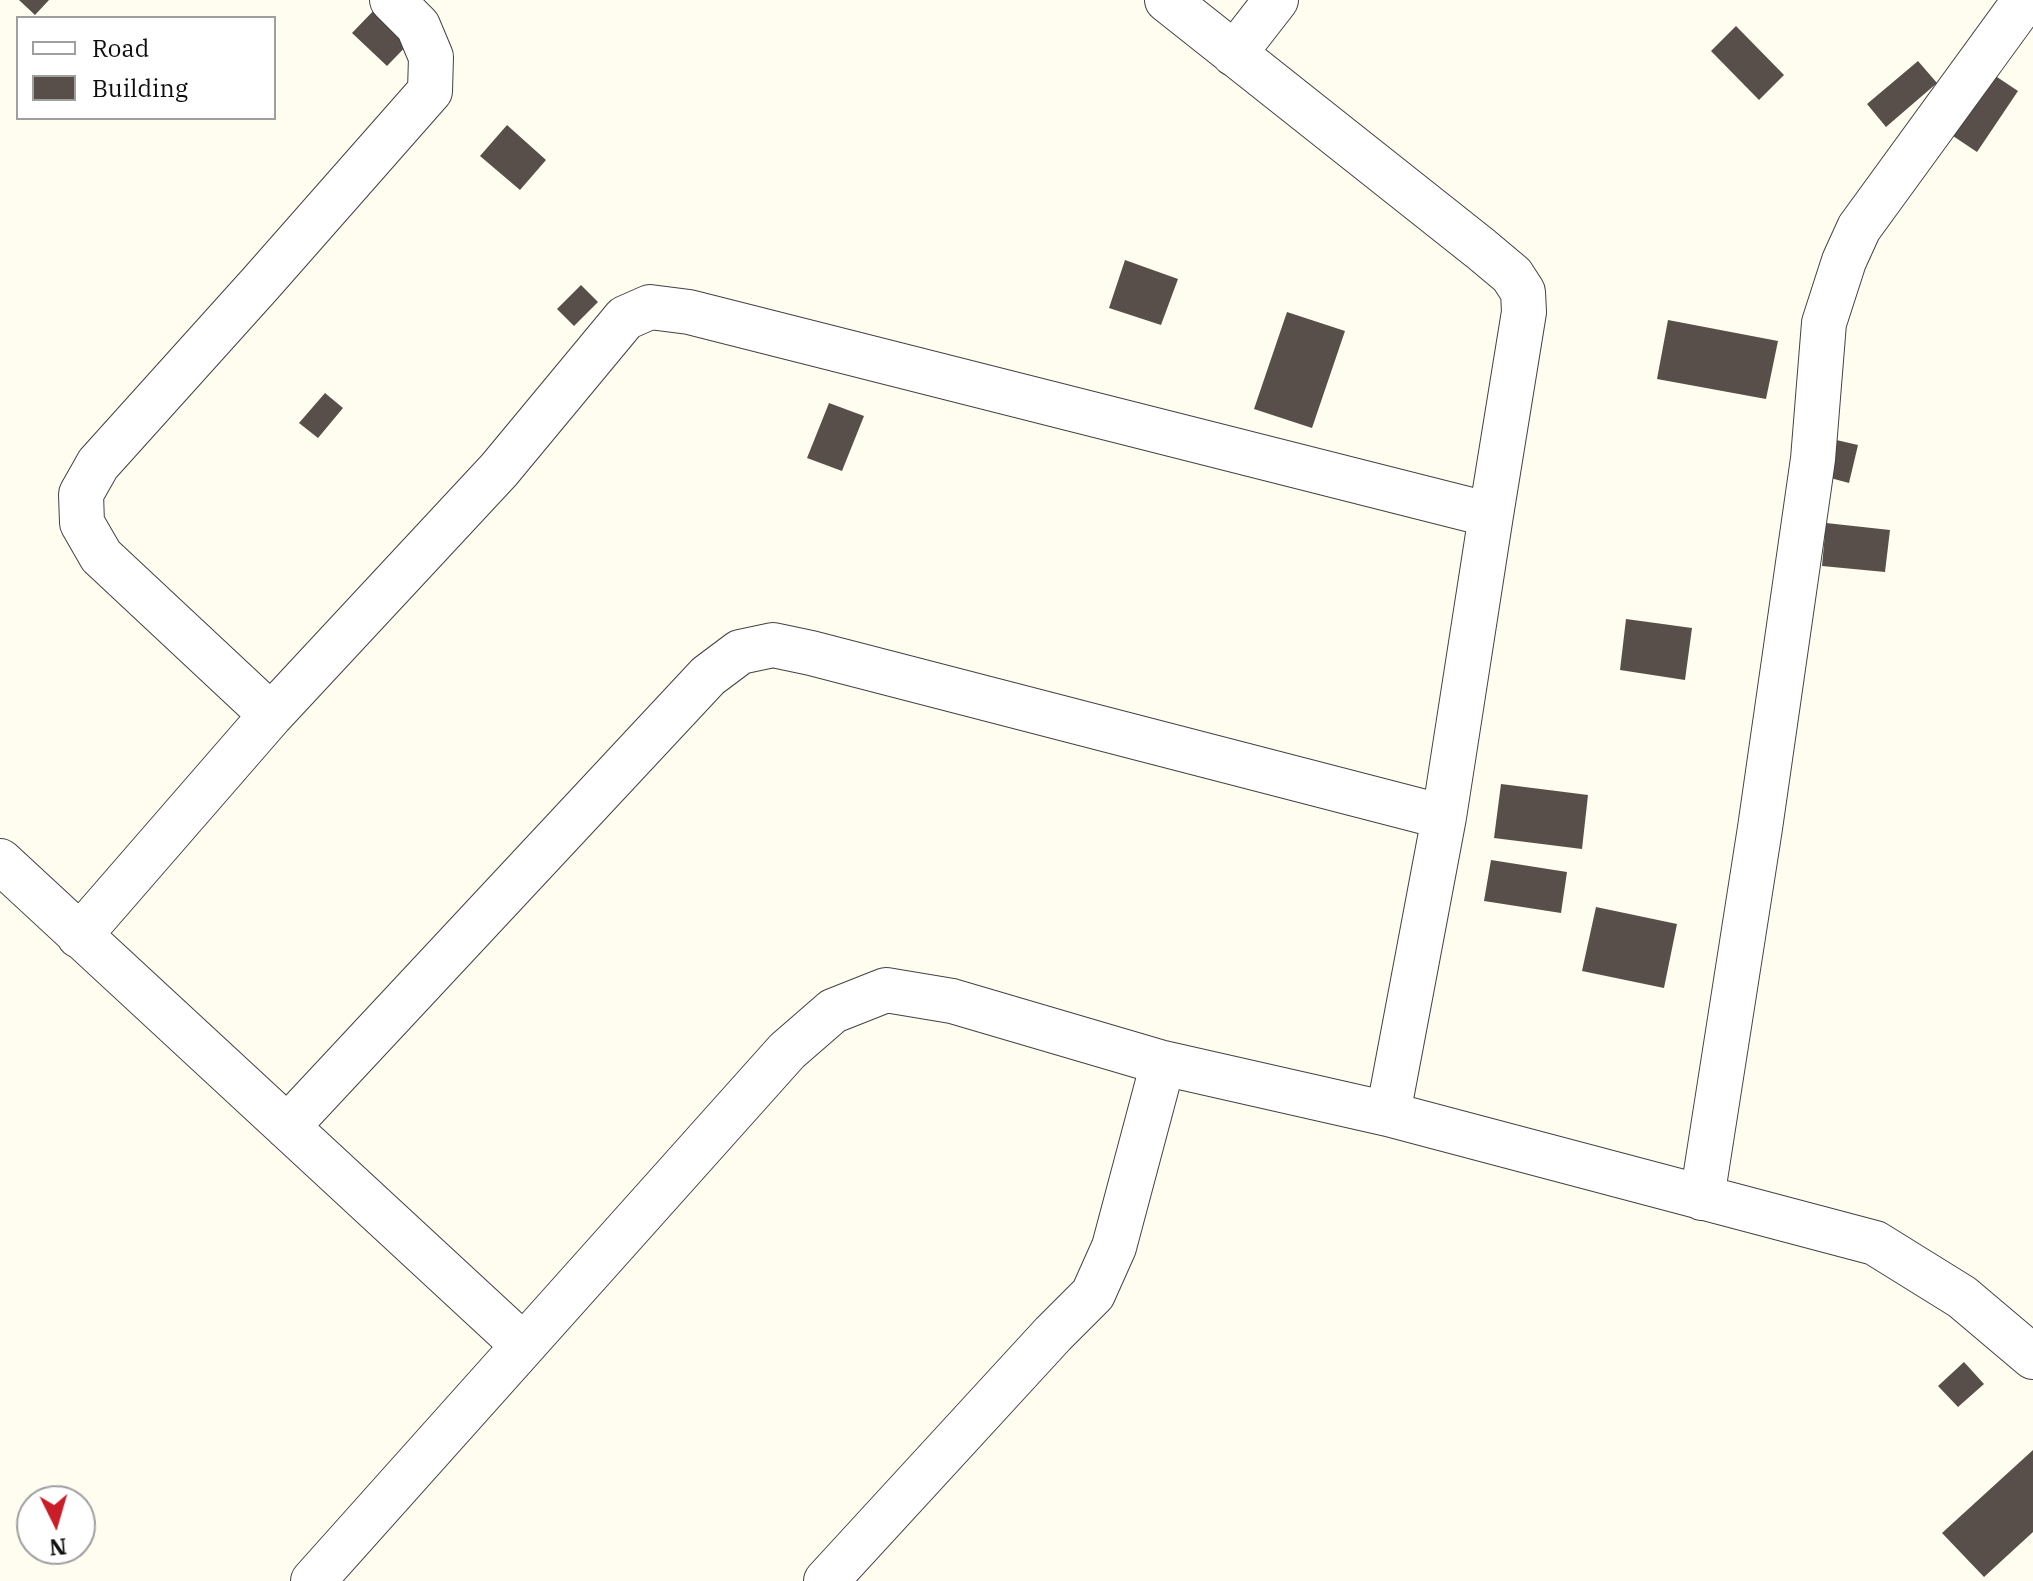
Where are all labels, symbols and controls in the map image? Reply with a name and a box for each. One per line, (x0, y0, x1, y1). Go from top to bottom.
legend (16, 16, 276, 120)
text: Road (92, 32, 149, 64)
text: Building (92, 72, 188, 104)
north arrow (16, 1485, 96, 1565)
text: N (48, 1532, 68, 1563)

